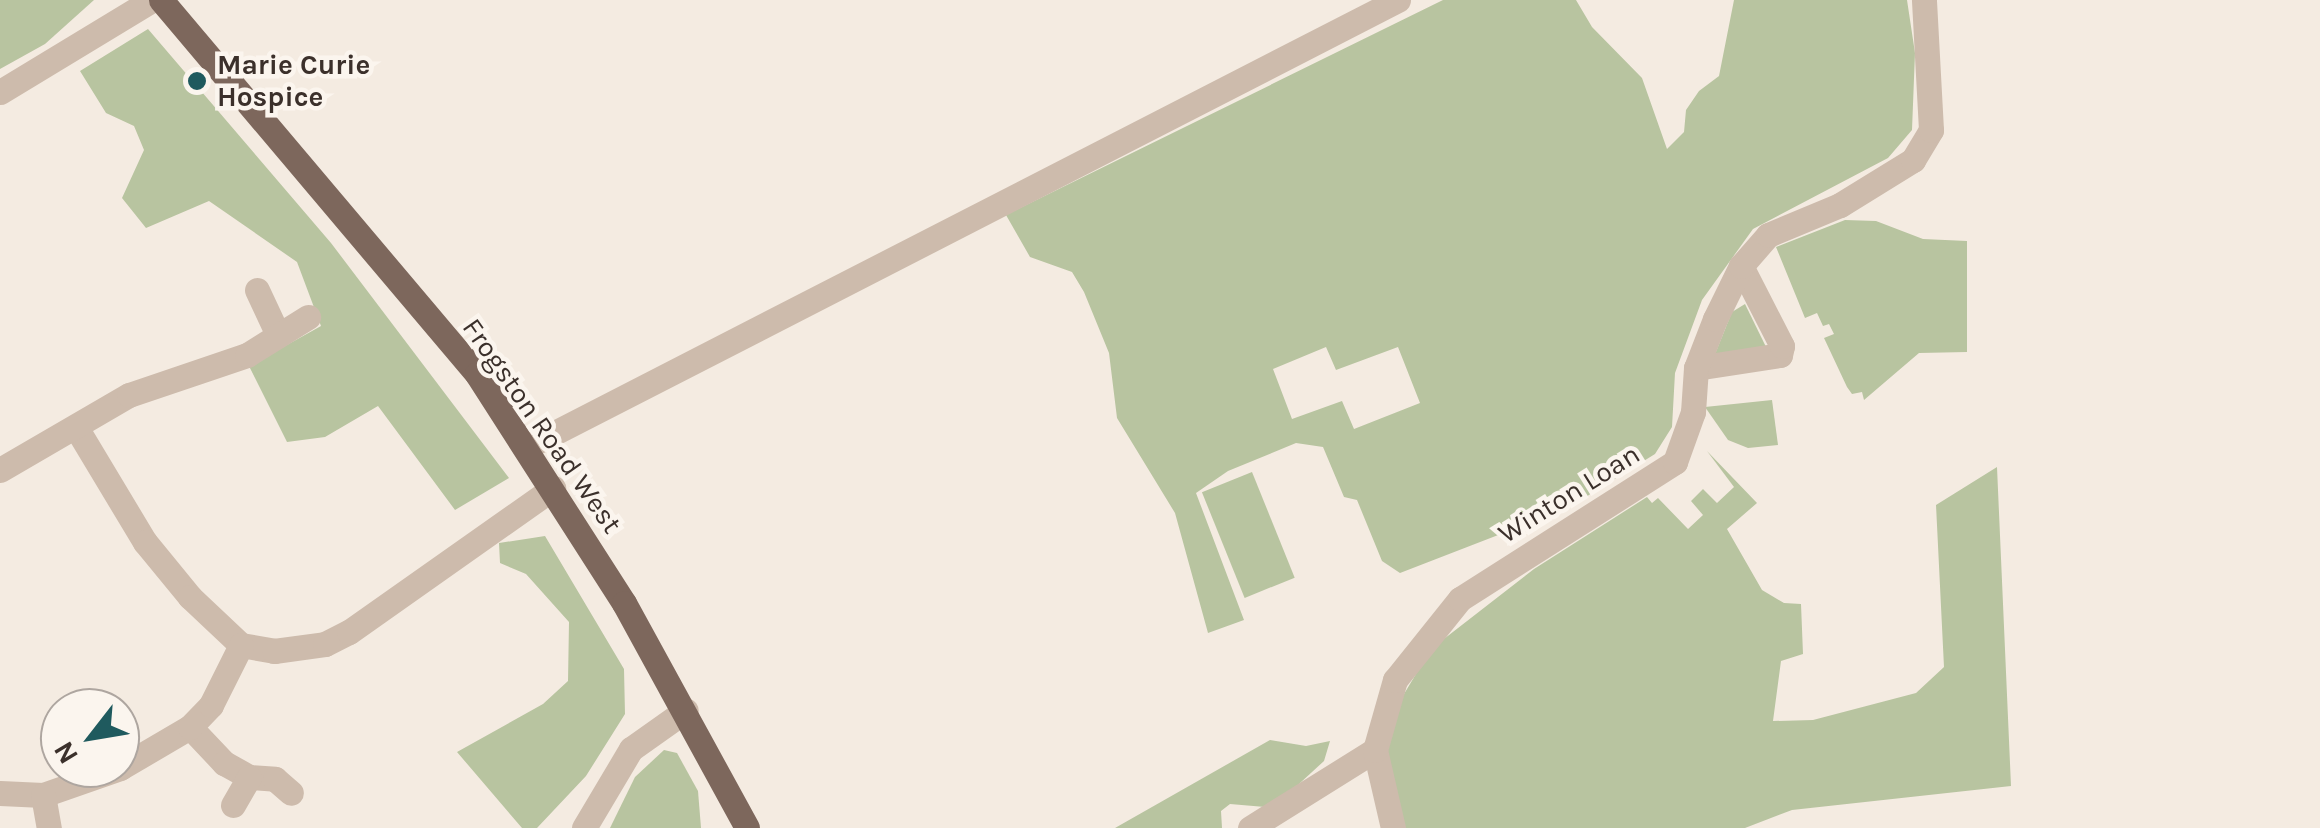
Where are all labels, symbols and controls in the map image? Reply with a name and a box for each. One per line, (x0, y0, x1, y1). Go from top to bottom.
place label: Marie Curie Hospice (217, 48, 370, 114)
marker: Marie Curie Hospice (186, 70, 208, 92)
street label: Frogston Road West (455, 312, 629, 540)
street label: Winton Loan (1492, 437, 1646, 551)
north arrow (40, 688, 140, 788)
text: N (46, 736, 85, 770)

